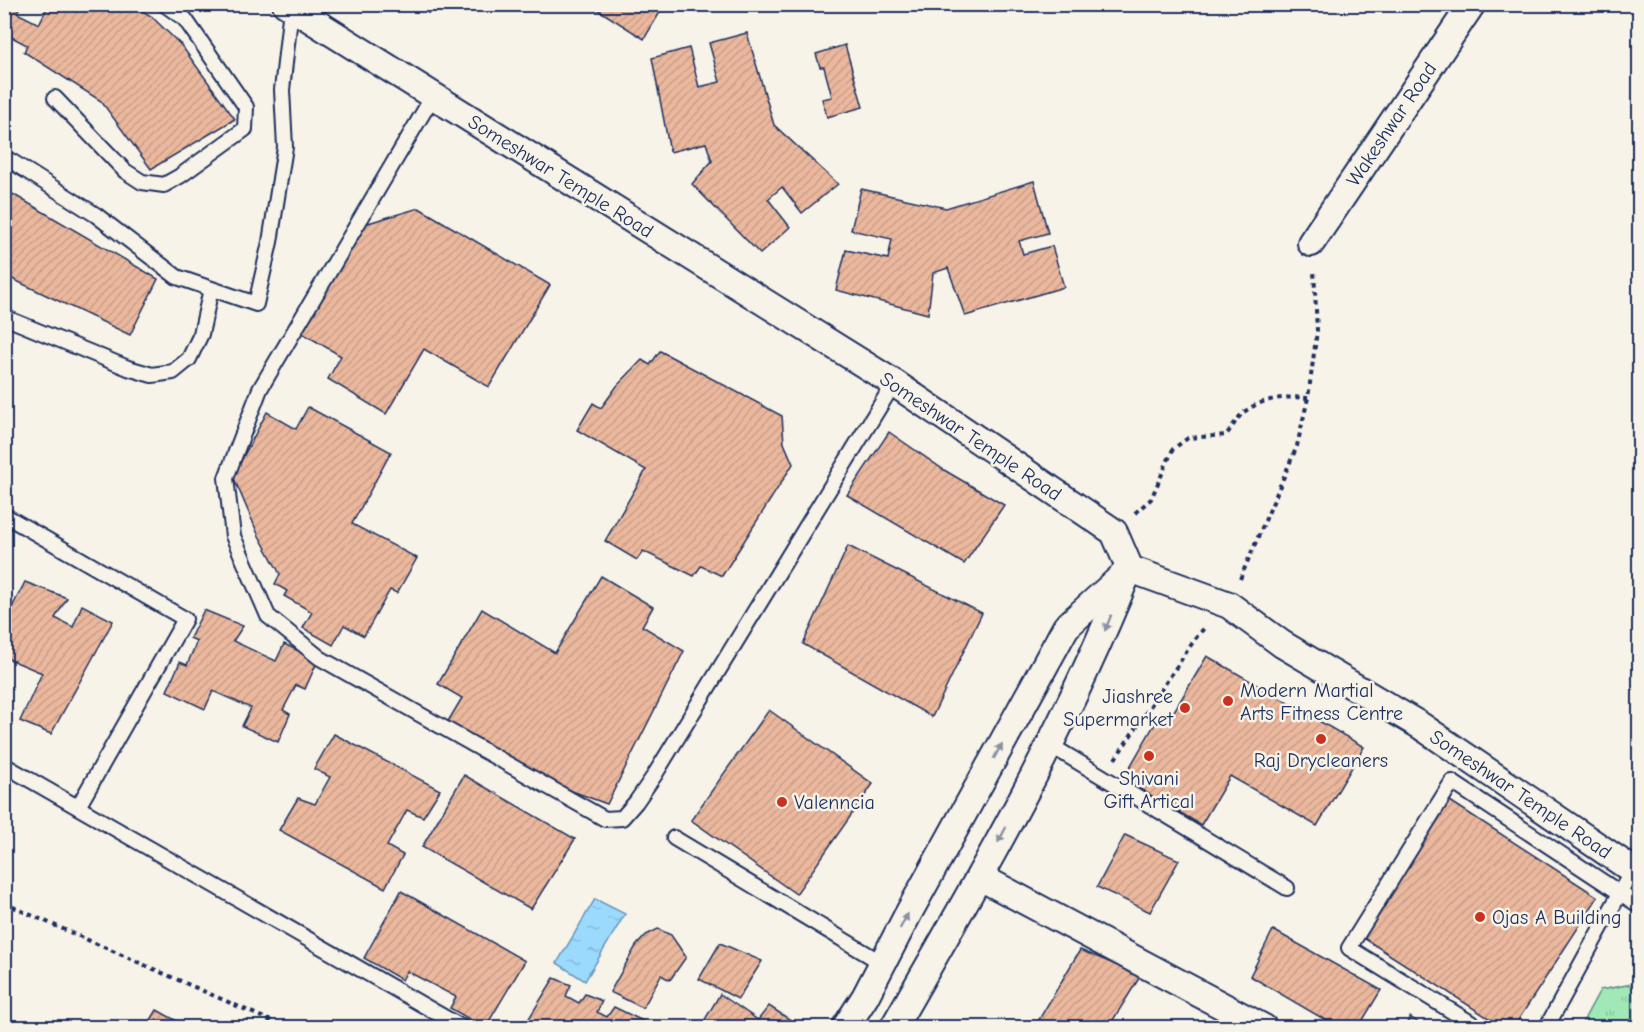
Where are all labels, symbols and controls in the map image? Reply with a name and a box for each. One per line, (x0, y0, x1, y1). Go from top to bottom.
street label: Wakeshwar Road (1342, 58, 1441, 191)
street label: Someshwar Temple Road (464, 110, 658, 243)
street label: Someshwar Temple Road (876, 367, 1066, 506)
one-way arrow (1103, 614, 1113, 632)
place label: Modern Martial Arts Fitness Centre (1240, 679, 1403, 725)
place label: Jiashree Supermarket (1063, 685, 1174, 731)
marker: Modern Martial Arts Fitness Centre (1221, 694, 1235, 708)
marker: Jiashree Supermarket (1178, 701, 1192, 715)
street label: Someshwar Temple Road (1426, 725, 1616, 864)
marker: Raj Drycleaners (1314, 732, 1328, 746)
one-way arrow (993, 742, 1003, 759)
marker: Shivani Gift Artical (1142, 749, 1156, 763)
place label: Raj Drycleaners (1254, 749, 1388, 772)
place label: Shivani Gift Artical (1104, 767, 1195, 813)
place label: Valenncia (794, 791, 875, 814)
marker: Valenncia (775, 795, 789, 809)
one-way arrow (997, 826, 1007, 843)
place label: Ojas A Building (1492, 906, 1622, 929)
marker: Ojas A Building (1473, 910, 1487, 924)
one-way arrow (899, 913, 909, 930)

